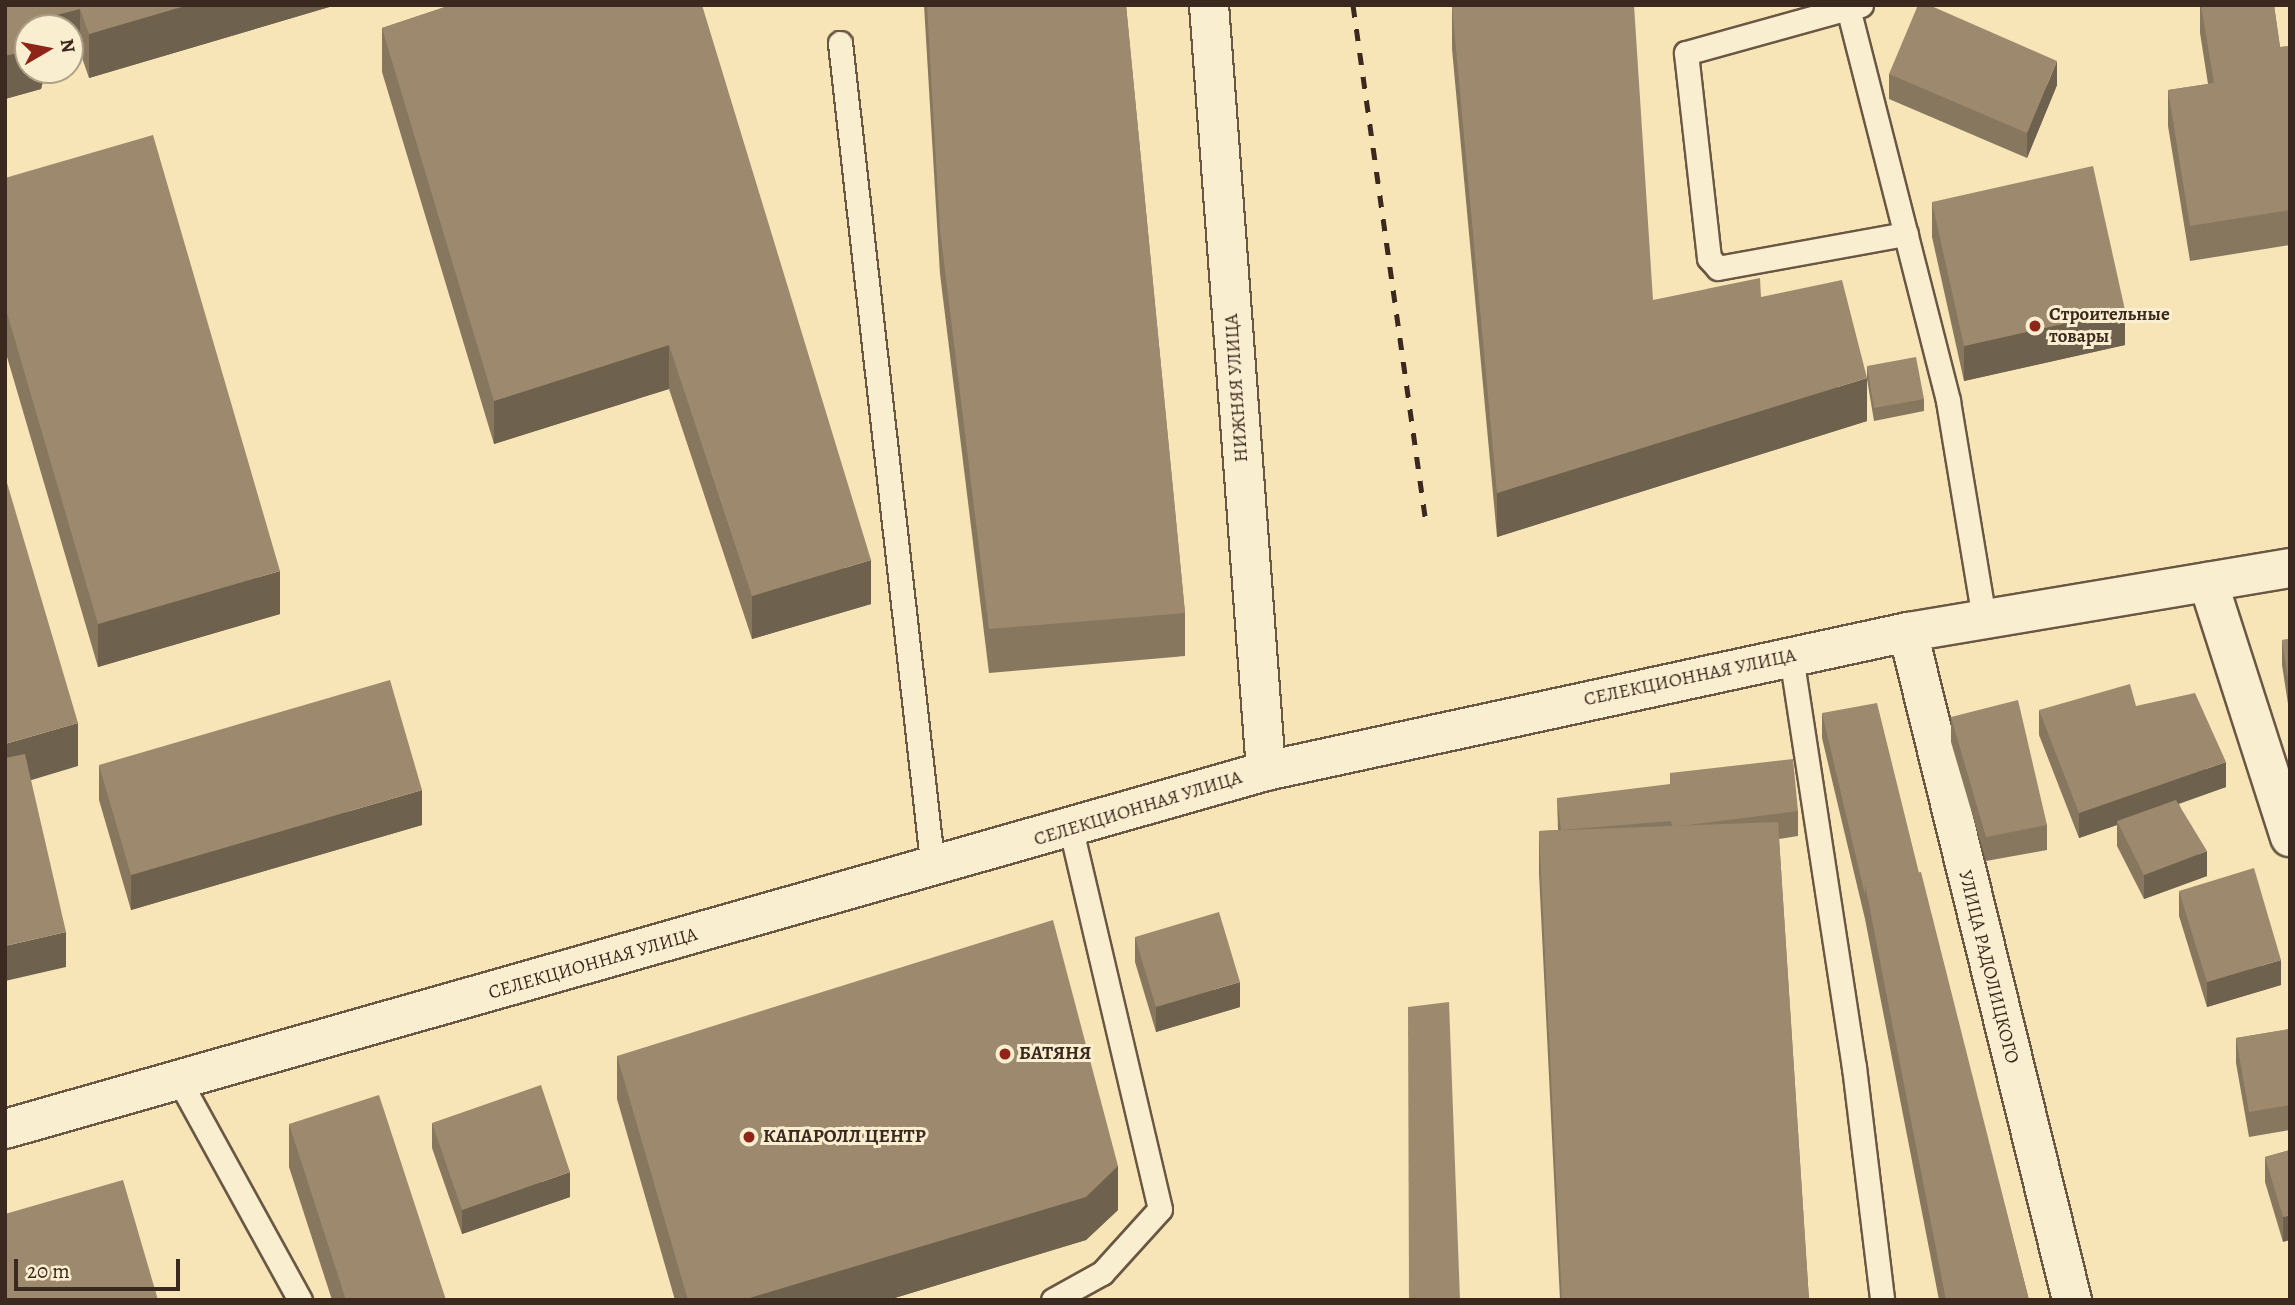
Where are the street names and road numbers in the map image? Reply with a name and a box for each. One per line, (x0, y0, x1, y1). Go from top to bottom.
street label: НИЖНЯЯ УЛИЦА (1220, 313, 1254, 463)
street label: СЕЛЕКЦИОННАЯ УЛИЦА (1582, 644, 1798, 712)
street label: СЕЛЕКЦИОННАЯ УЛИЦА (1031, 766, 1245, 852)
street label: УЛИЦА РАДОЛИЦКОГО (1953, 868, 2023, 1066)
street label: СЕЛЕКЦИОННАЯ УЛИЦА (486, 923, 700, 1005)

